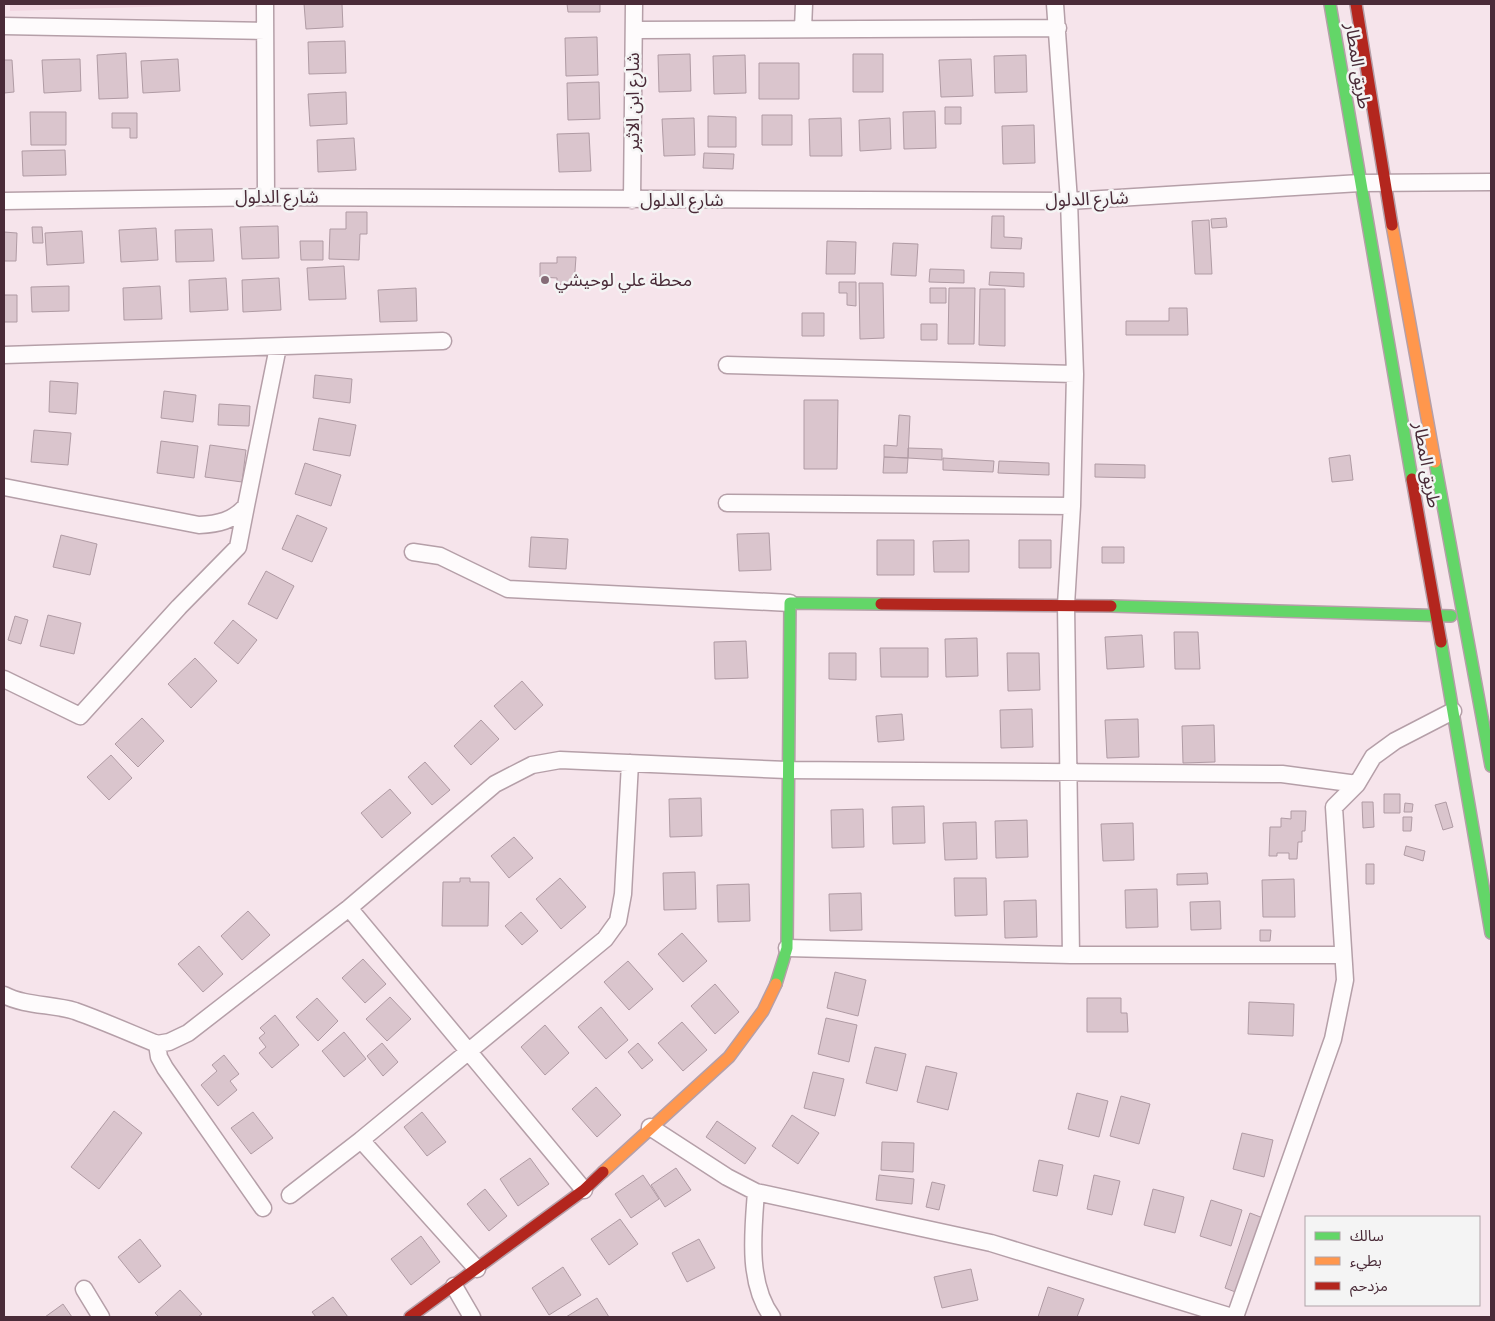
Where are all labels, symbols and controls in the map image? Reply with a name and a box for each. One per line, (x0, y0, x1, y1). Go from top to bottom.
street label: طريق المطار (1340, 20, 1376, 111)
street label: شارع ابن الاثير (622, 52, 647, 153)
street label: شارع الدلول (235, 186, 319, 211)
street label: شارع الدلول (1045, 187, 1129, 214)
street label: شارع الدلول (640, 189, 724, 214)
place label: محطة علي لوحيشي (555, 269, 692, 293)
marker: محطة علي لوحيشي (539, 274, 551, 286)
street label: طريق المطار (1408, 419, 1445, 510)
legend (1305, 1216, 1480, 1306)
text: سالك (1350, 1227, 1384, 1245)
text: بطيء (1350, 1252, 1382, 1272)
text: مزدحم (1350, 1277, 1388, 1297)

